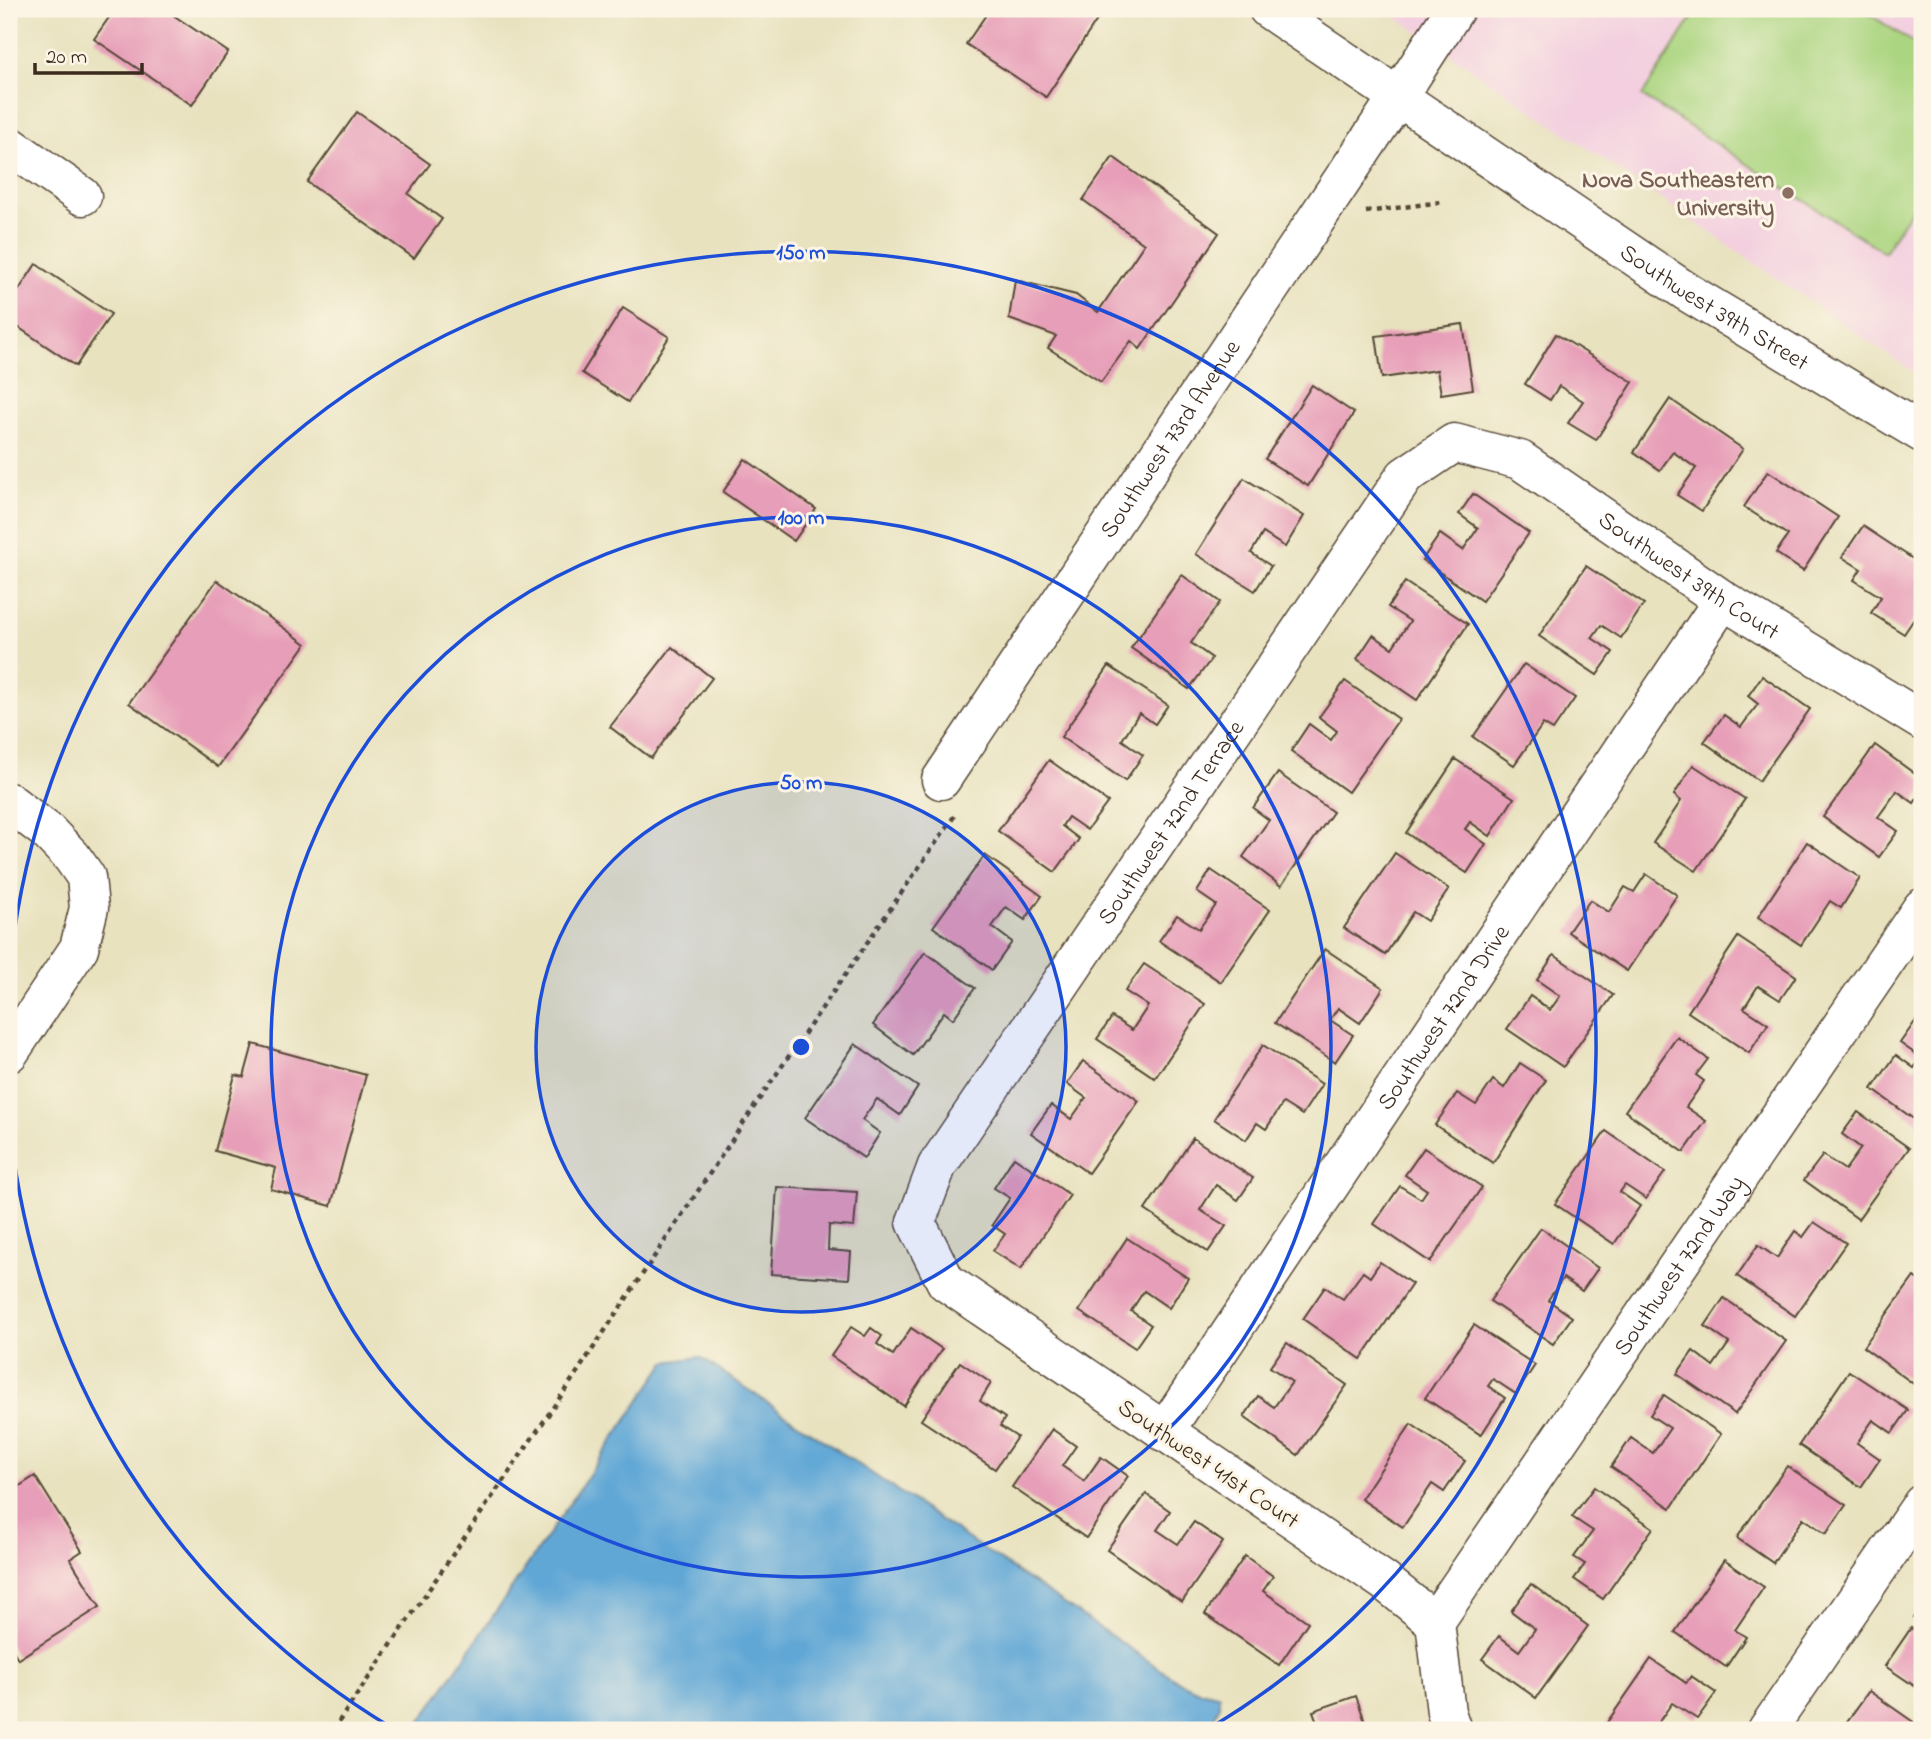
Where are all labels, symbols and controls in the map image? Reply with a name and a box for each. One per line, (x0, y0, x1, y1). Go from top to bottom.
scale bar (35, 32, 142, 76)
text: 20 m (46, 43, 87, 73)
place label: Nova Southeastern University (1582, 164, 1774, 228)
marker: Nova Southeastern University (1780, 185, 1796, 201)
street label: Southwest 39th Street (1612, 236, 1815, 381)
text: 150 m (776, 239, 826, 269)
street label: Southwest 73rd Avenue (1092, 333, 1251, 546)
text: 100 m (778, 504, 824, 534)
street label: Southwest 39th Court (1590, 504, 1785, 650)
street label: Southwest 72nd Terrace (1090, 714, 1255, 933)
text: 50 m (780, 769, 822, 799)
street label: Southwest 72nd Drive (1370, 918, 1520, 1118)
centre of rings (789, 1035, 813, 1059)
street label: Southwest 72nd Way (1606, 1169, 1755, 1364)
street label: Southwest 41st Court (1110, 1391, 1305, 1539)

